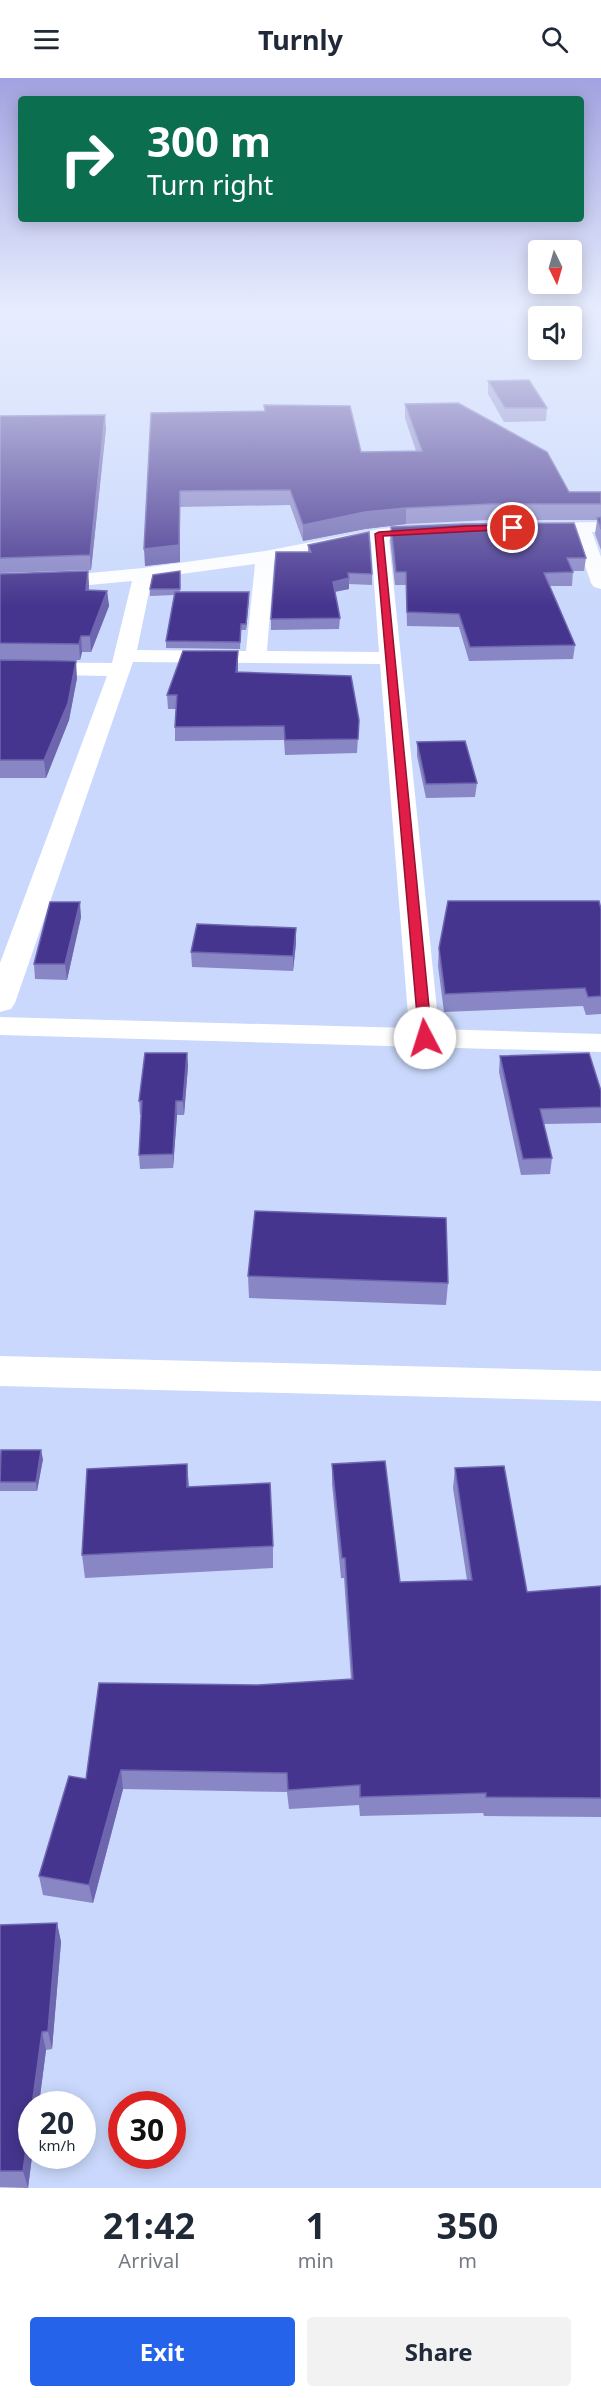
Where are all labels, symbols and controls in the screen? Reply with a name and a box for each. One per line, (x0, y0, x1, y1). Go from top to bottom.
text: Turnly (258, 21, 343, 58)
icon: menu (30, 23, 63, 56)
icon: search (538, 23, 571, 56)
text: 300 m (147, 112, 271, 169)
icon: right (48, 120, 126, 198)
text: Turn right (147, 166, 273, 203)
north arrow (528, 240, 582, 294)
map controls (528, 240, 582, 360)
button: sound (528, 306, 582, 360)
pin (487, 502, 538, 553)
icon: arrive (496, 511, 529, 544)
position arrow (393, 1006, 457, 1070)
speed limit sign: 30 (108, 2091, 186, 2169)
text: 20 (40, 2102, 74, 2143)
text: km/h (39, 2135, 75, 2155)
text: 21:42 (103, 2201, 195, 2250)
text: 1 (306, 2201, 326, 2250)
text: 350 (437, 2201, 498, 2250)
text: Arrival (118, 2247, 179, 2274)
text: min (298, 2247, 334, 2274)
text: m (458, 2247, 477, 2274)
button: Exit (30, 2317, 295, 2386)
button: Share (307, 2317, 571, 2386)

